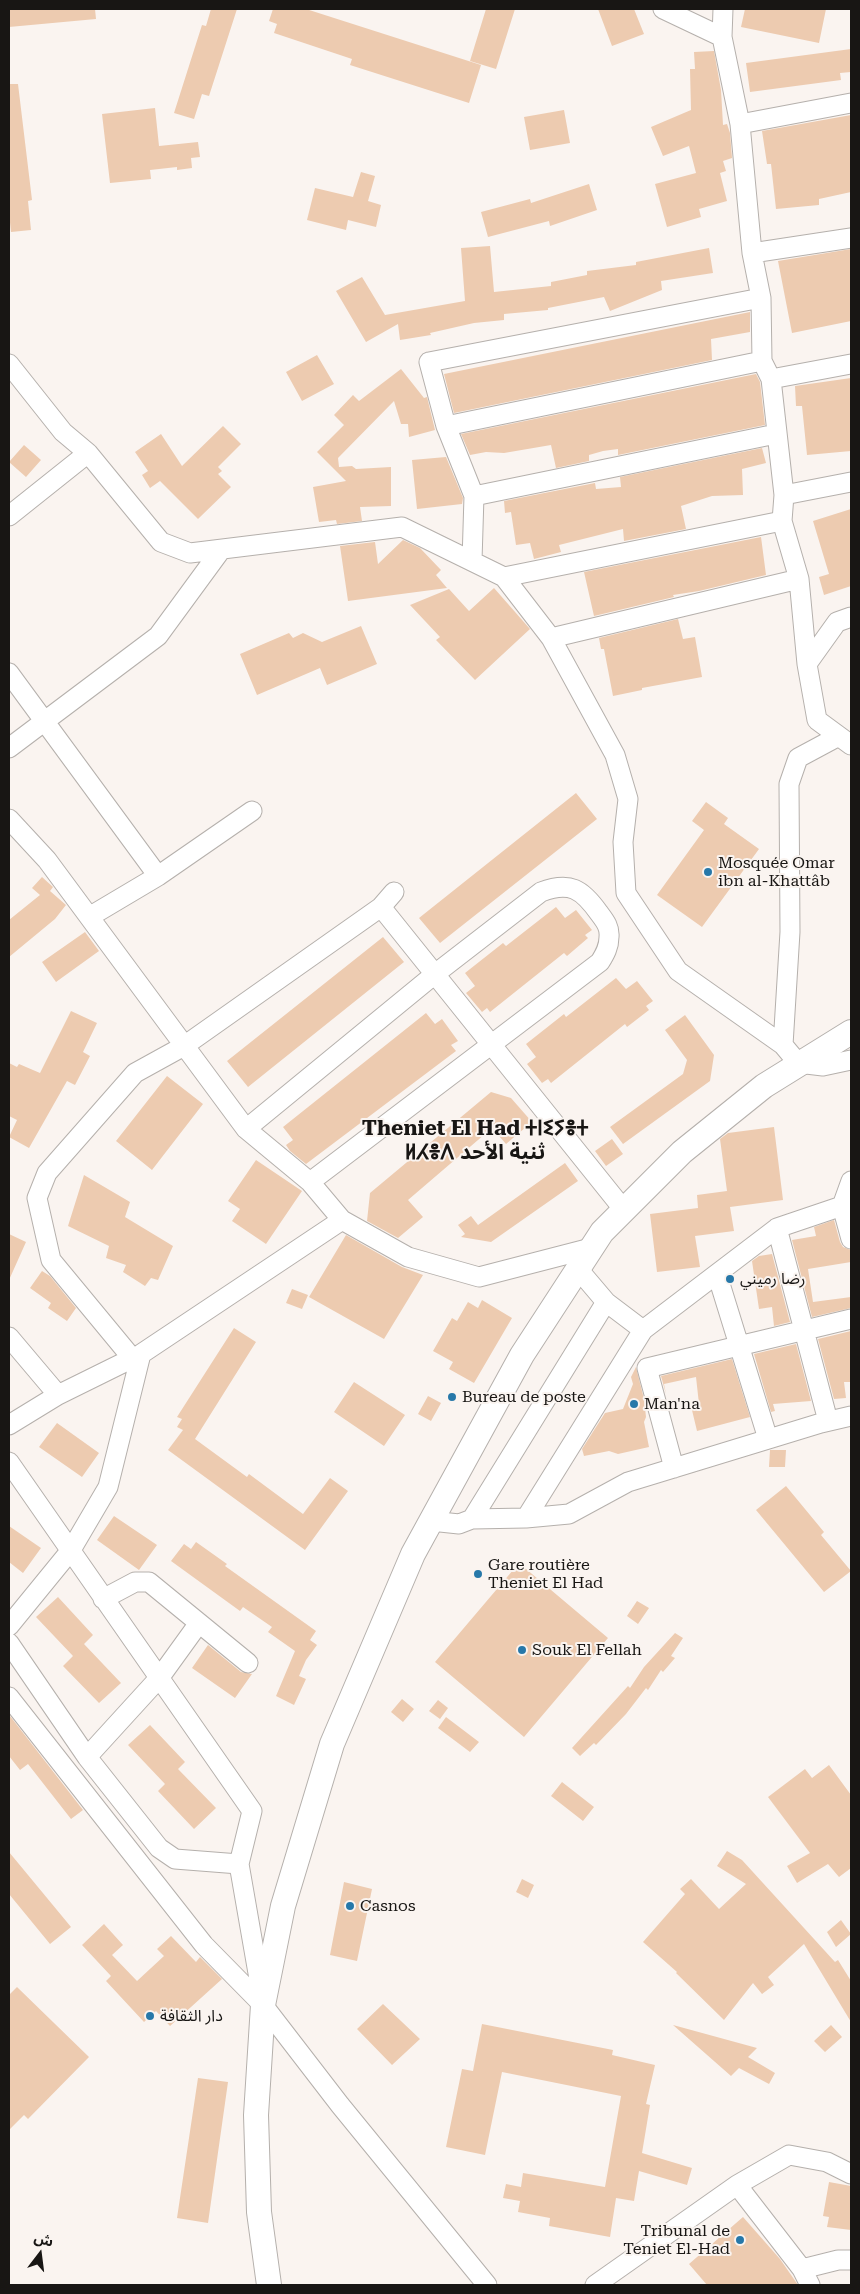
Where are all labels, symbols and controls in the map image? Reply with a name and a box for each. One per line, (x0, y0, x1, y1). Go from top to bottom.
place label: Mosquée Omar ibn al-Khattâb (718, 853, 835, 891)
marker: Mosquée Omar ibn al-Khattâb (702, 866, 714, 878)
district label: Theniet El Had ⵜⵏⵉⵢⴻⵜ ⵍⵃⴻⴷ ثنية الأحد (362, 1116, 588, 1166)
place label: رضا رميني (740, 1269, 805, 1289)
marker: رضا رميني (724, 1273, 736, 1285)
place label: Bureau de poste (462, 1387, 586, 1407)
marker: Bureau de poste (446, 1391, 458, 1403)
place label: Man'na (644, 1394, 700, 1414)
marker: Man'na (628, 1398, 640, 1410)
place label: Gare routière Theniet El Had (488, 1555, 603, 1593)
marker: Gare routière Theniet El Had (472, 1568, 484, 1580)
place label: Souk El Fellah (532, 1640, 642, 1660)
marker: Souk El Fellah (516, 1644, 528, 1656)
place label: Casnos (360, 1896, 415, 1916)
marker: Casnos (344, 1900, 356, 1912)
place label: دار الثقافة (160, 2006, 223, 2026)
marker: دار الثقافة (144, 2010, 156, 2022)
place label: Tribunal de Teniet El-Had (623, 2221, 730, 2259)
north arrow (15, 2229, 65, 2279)
text: ش (33, 2229, 55, 2250)
marker: Tribunal de Teniet El-Had (734, 2234, 746, 2246)

